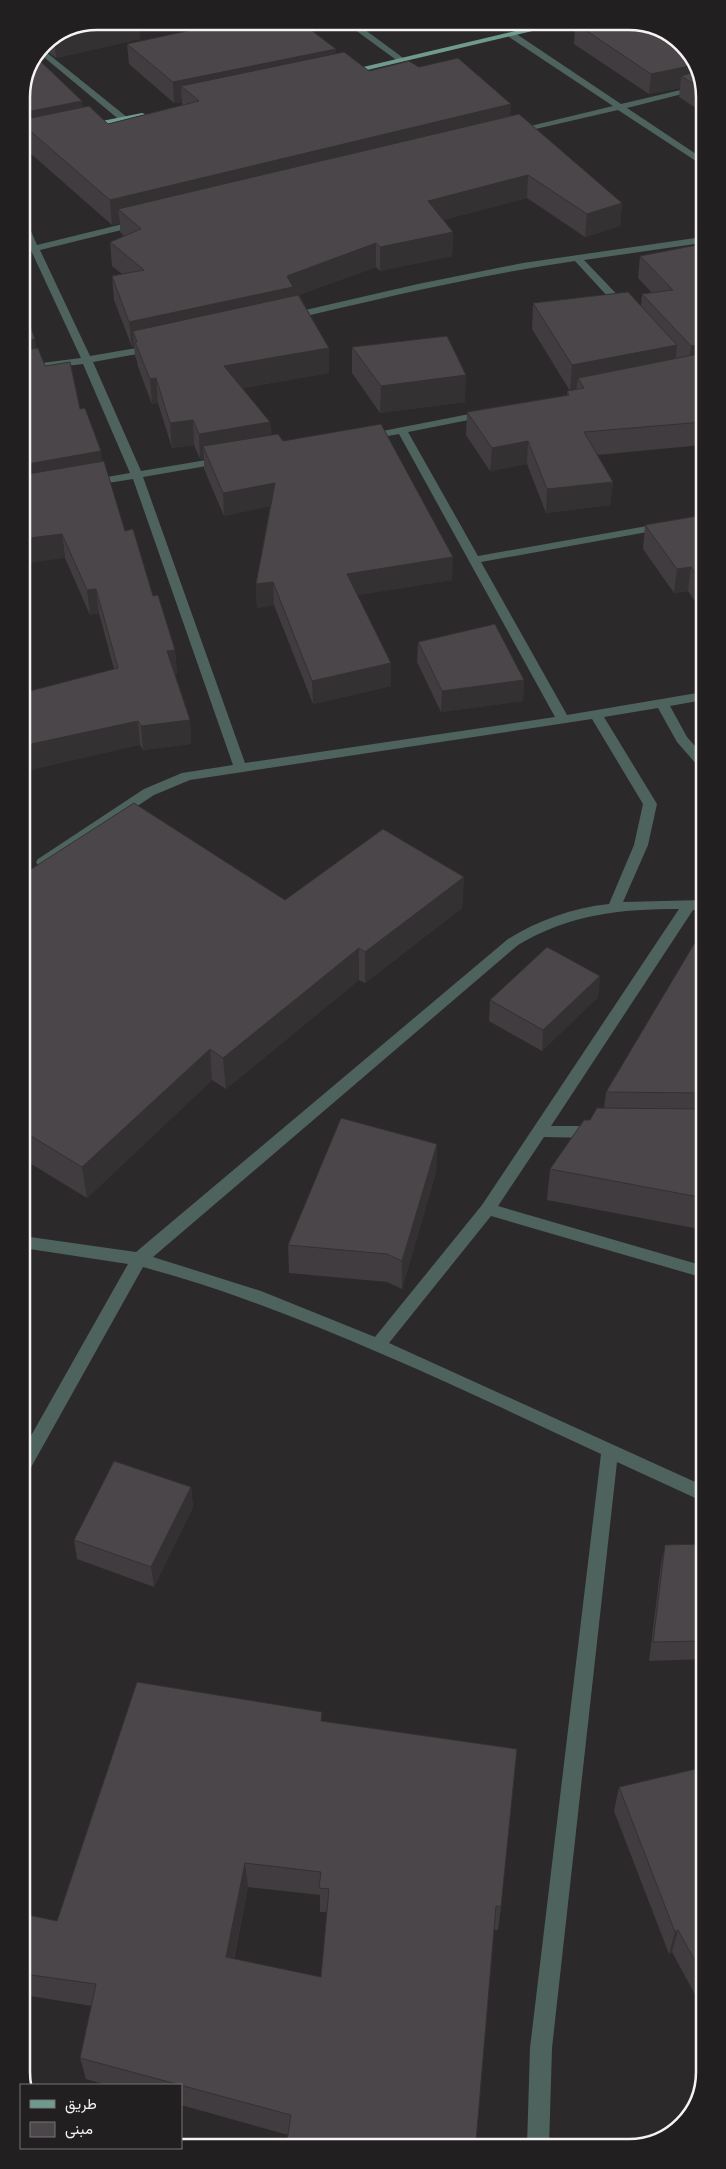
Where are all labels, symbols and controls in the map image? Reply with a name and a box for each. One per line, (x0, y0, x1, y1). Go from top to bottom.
legend (20, 2084, 182, 2149)
text: طريق (65, 2094, 97, 2114)
text: مبنى (65, 2119, 93, 2139)

